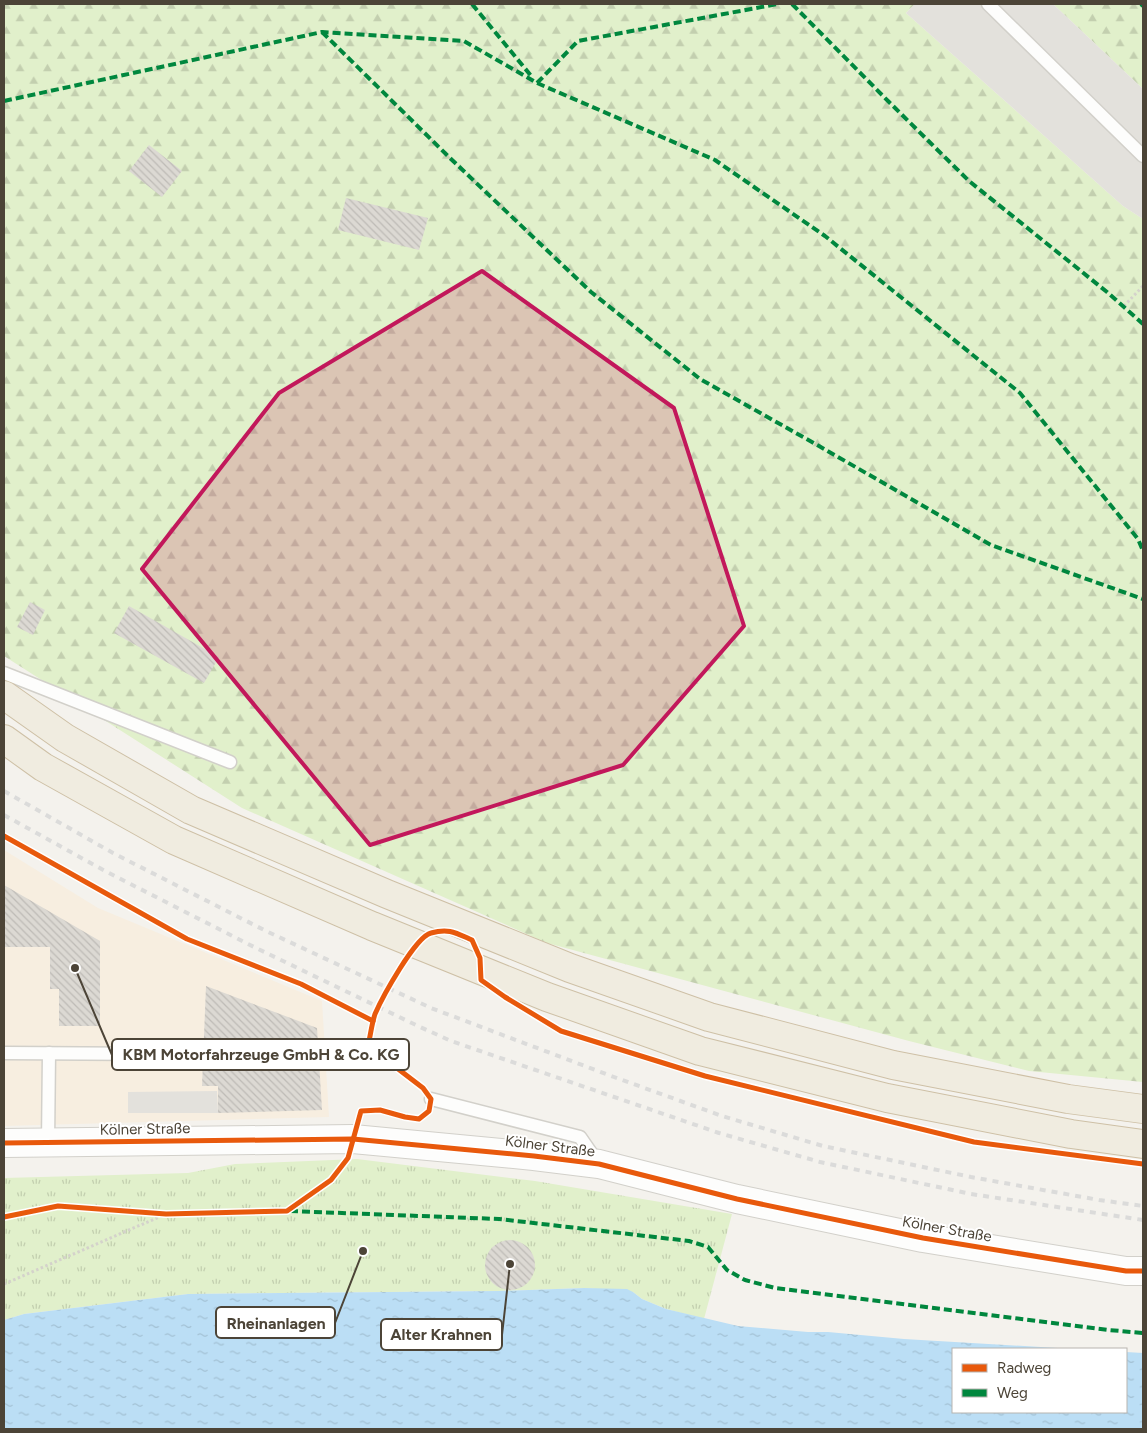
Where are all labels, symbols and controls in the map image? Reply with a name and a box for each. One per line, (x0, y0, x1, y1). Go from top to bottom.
callout: KBM Motorfahrzeuge GmbH & Co. KG (112, 1039, 409, 1070)
text: KBM Motorfahrzeuge GmbH & Co. KG (123, 1045, 400, 1064)
street label: Kölner Straße (100, 1119, 190, 1139)
street label: Kölner Straße (504, 1132, 596, 1160)
street label: Kölner Straße (901, 1212, 993, 1246)
callout: Rheinanlagen (216, 1307, 335, 1338)
text: Rheinanlagen (226, 1314, 326, 1333)
callout: Alter Krahnen (381, 1319, 502, 1350)
text: Alter Krahnen (390, 1325, 492, 1344)
legend (952, 1348, 1127, 1413)
text: Radweg (997, 1359, 1051, 1377)
text: Weg (997, 1384, 1028, 1402)

